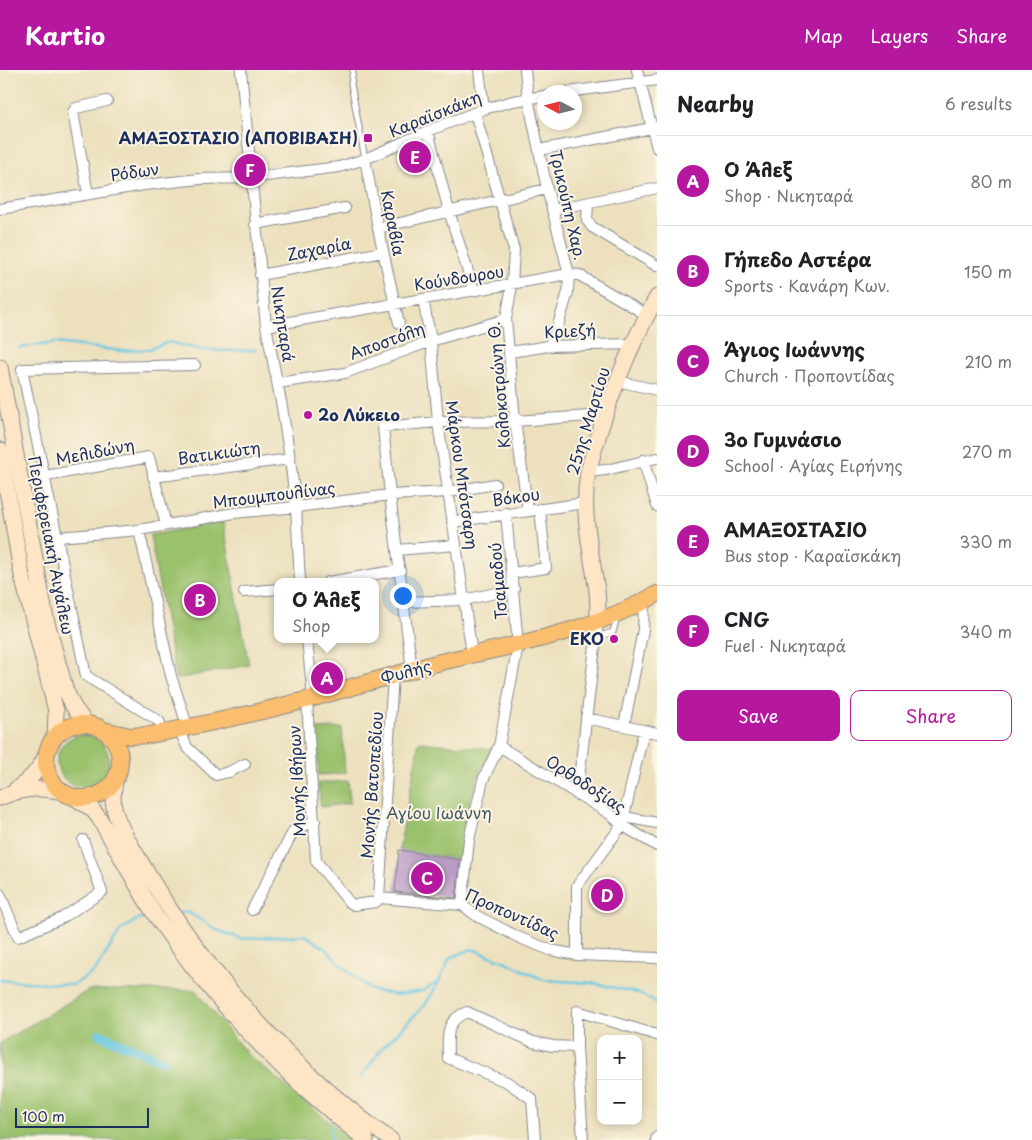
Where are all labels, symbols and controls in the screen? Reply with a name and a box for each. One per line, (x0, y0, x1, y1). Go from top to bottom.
text: Kartio (25, 17, 105, 53)
text: Map (804, 22, 843, 49)
text: Layers (871, 22, 928, 49)
text: Share (956, 22, 1007, 49)
street label: Καραϊσκάκη (385, 84, 484, 143)
north arrow (537, 85, 582, 130)
text: Nearby (677, 87, 754, 119)
text: 6 results (945, 91, 1012, 115)
place label: ΑΜΑΞΟΣΤΑΣΙΟ (ΑΠΟΒΙΒΑΣΗ) (119, 125, 358, 149)
marker: ΑΜΑΞΟΣΤΑΣΙΟ (ΑΠΟΒΙΒΑΣΗ) (362, 132, 374, 144)
pin: E (399, 138, 431, 176)
street label: Τρικούπη Χαρ. (545, 147, 593, 262)
pin: F (234, 151, 266, 189)
text: Ο Άλεξ (724, 155, 793, 183)
street label: Ρόδων (109, 156, 161, 186)
text: A (687, 169, 699, 193)
text: 80 m (970, 169, 1012, 193)
text: Shop · Νικηταρά (724, 183, 853, 207)
street label: Καραβία (376, 188, 412, 258)
street label: Ζαχαρία (285, 230, 353, 266)
text: Γήπεδο Αστέρα (724, 245, 872, 273)
street label: Κούνδουρου (412, 258, 506, 296)
text: B (688, 259, 698, 283)
text: 150 m (964, 259, 1012, 283)
text: Sports · Κανάρη Κων. (724, 273, 890, 297)
street label: Νικηταρά (266, 284, 302, 364)
street label: Αποστόλη (346, 315, 428, 365)
street label: Κριεζή (543, 317, 596, 343)
street label: Κολοκοτρώνη Θ. (481, 321, 515, 449)
text: Άγιος Ιωάννης (724, 335, 865, 363)
text: C (687, 349, 699, 373)
text: 210 m (964, 349, 1012, 373)
text: Church · Προποντίδας (724, 363, 895, 387)
street label: 25ης Μαρτίου (559, 364, 615, 478)
street label: Μάρκου Μπότσαρη (441, 399, 485, 551)
place label: 2ο Λύκειο (318, 402, 400, 426)
marker: 2ο Λύκειο (302, 409, 314, 421)
text: 3ο Γυμνάσιο (724, 425, 841, 453)
street label: Μελιδώνη (53, 432, 136, 470)
street label: Βατικιώτη (176, 434, 262, 470)
text: D (687, 439, 699, 463)
text: 270 m (962, 439, 1012, 463)
street label: Περιφερειακή Αιγάλεω (23, 453, 81, 636)
text: School · Αγίας Ειρήνης (724, 453, 903, 477)
street label: Μπουμπουλίνας (211, 475, 337, 513)
street label: Βόκου (490, 481, 541, 511)
text: ΑΜΑΞΟΣΤΑΣΙΟ (724, 515, 867, 543)
text: E (688, 529, 698, 553)
text: 330 m (959, 529, 1012, 553)
street label: Τσαμαδού (482, 542, 512, 620)
text: Bus stop · Καραϊσκάκη (724, 543, 901, 567)
popup (274, 578, 379, 643)
pin: B (184, 581, 216, 619)
your location (390, 583, 416, 609)
text: Ο Άλεξ (292, 585, 361, 613)
text: CNG (724, 605, 769, 633)
text: Shop (292, 613, 330, 637)
text: F (688, 619, 698, 643)
text: 340 m (960, 619, 1012, 643)
place label: EKO (570, 626, 604, 650)
marker: EKO (608, 633, 620, 645)
text: Fuel · Νικηταρά (724, 633, 846, 657)
street label: Φυλής (378, 653, 434, 689)
pin: A (311, 659, 343, 697)
button: Save (677, 690, 840, 741)
button: Share (850, 690, 1012, 741)
street label: Μονής Βατοπεδίου (354, 711, 388, 859)
street label: Μονής Ιβήρων (281, 725, 311, 838)
street label: Ορθοδοξίας (542, 748, 631, 818)
park label: Αγίου Ιωάννη (386, 800, 492, 824)
pin: C (411, 859, 443, 897)
pin: D (591, 876, 623, 914)
street label: Προποντίδας (461, 882, 563, 945)
map controls (597, 1035, 642, 1125)
button: + (597, 1035, 642, 1080)
button: − (597, 1080, 642, 1125)
scale bar (15, 1105, 149, 1128)
text: 100 m (22, 1106, 65, 1127)

